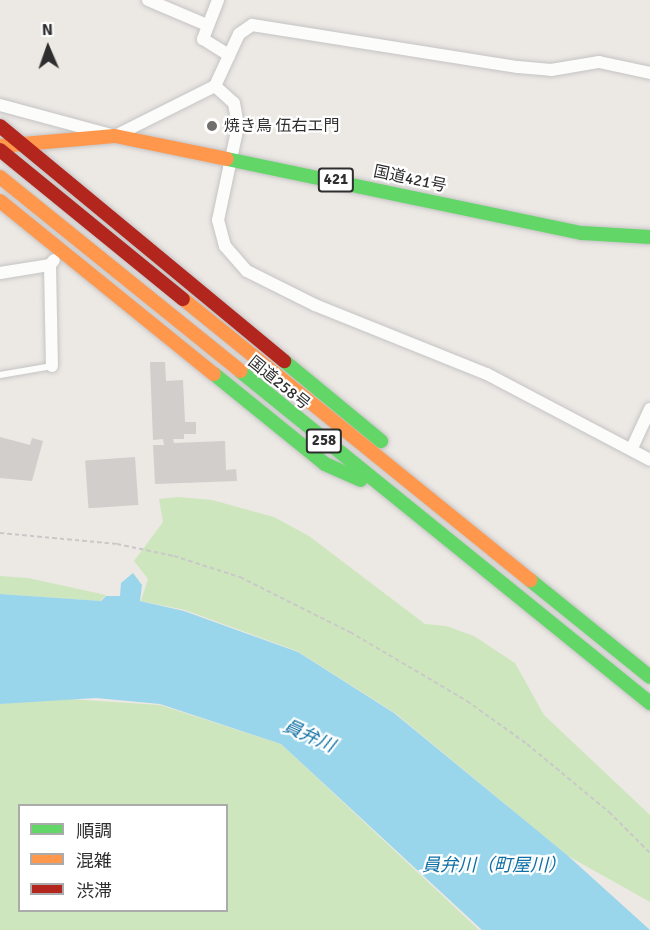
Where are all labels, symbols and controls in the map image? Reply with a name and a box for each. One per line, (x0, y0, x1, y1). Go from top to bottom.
north arrow (18, 18, 78, 78)
text: N (41, 20, 53, 40)
place label: 焼き鳥 伍右エ門 (224, 116, 340, 136)
marker: 焼き鳥 伍右エ門 (205, 119, 219, 133)
street label: 国道421号 (372, 162, 448, 196)
road number: 421 (316, 168, 356, 192)
street label: 国道258号 (244, 352, 314, 414)
road number: 258 (304, 429, 344, 453)
water label: 員弁川 (280, 715, 338, 757)
legend (18, 804, 228, 912)
text: 順調 (76, 820, 112, 842)
text: 混雑 (76, 850, 112, 872)
water label: 員弁川（町屋川） (422, 854, 566, 876)
text: 渋滞 (76, 880, 112, 902)

